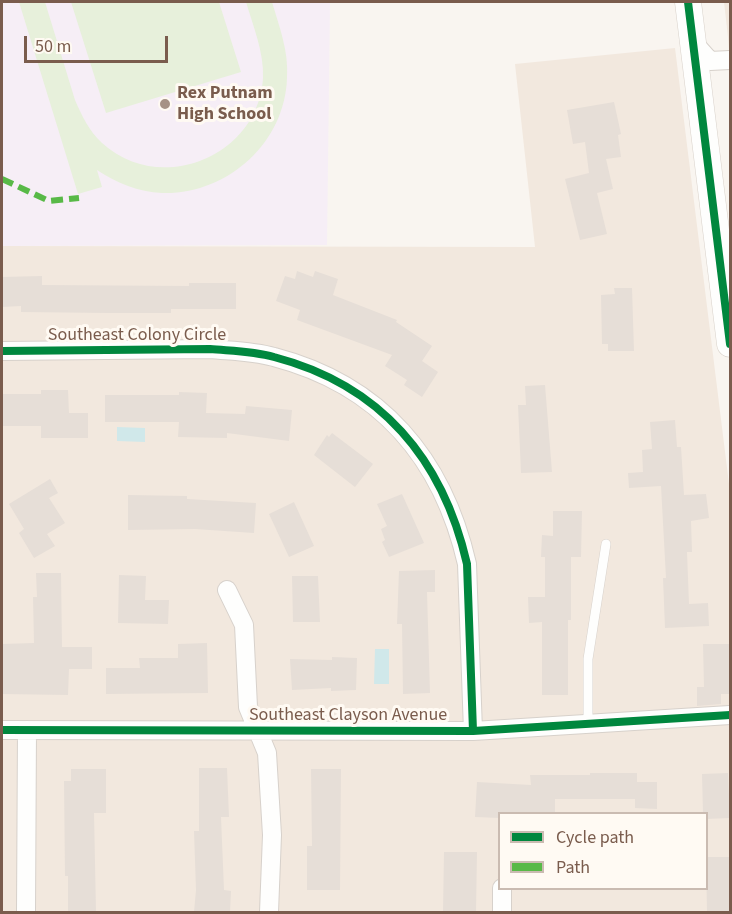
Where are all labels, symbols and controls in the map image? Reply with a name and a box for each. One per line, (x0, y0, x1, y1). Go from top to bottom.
scale bar (27, 24, 171, 62)
text: 50 m (35, 34, 71, 59)
place label: Rex Putnam High School (177, 83, 273, 125)
marker: Rex Putnam High School (158, 97, 172, 111)
street label: Southeast Colony Circle (48, 325, 226, 347)
street label: Southeast Clayson Avenue (249, 705, 447, 727)
legend (498, 812, 708, 890)
text: Cycle path (556, 825, 634, 850)
text: Path (556, 855, 590, 880)

